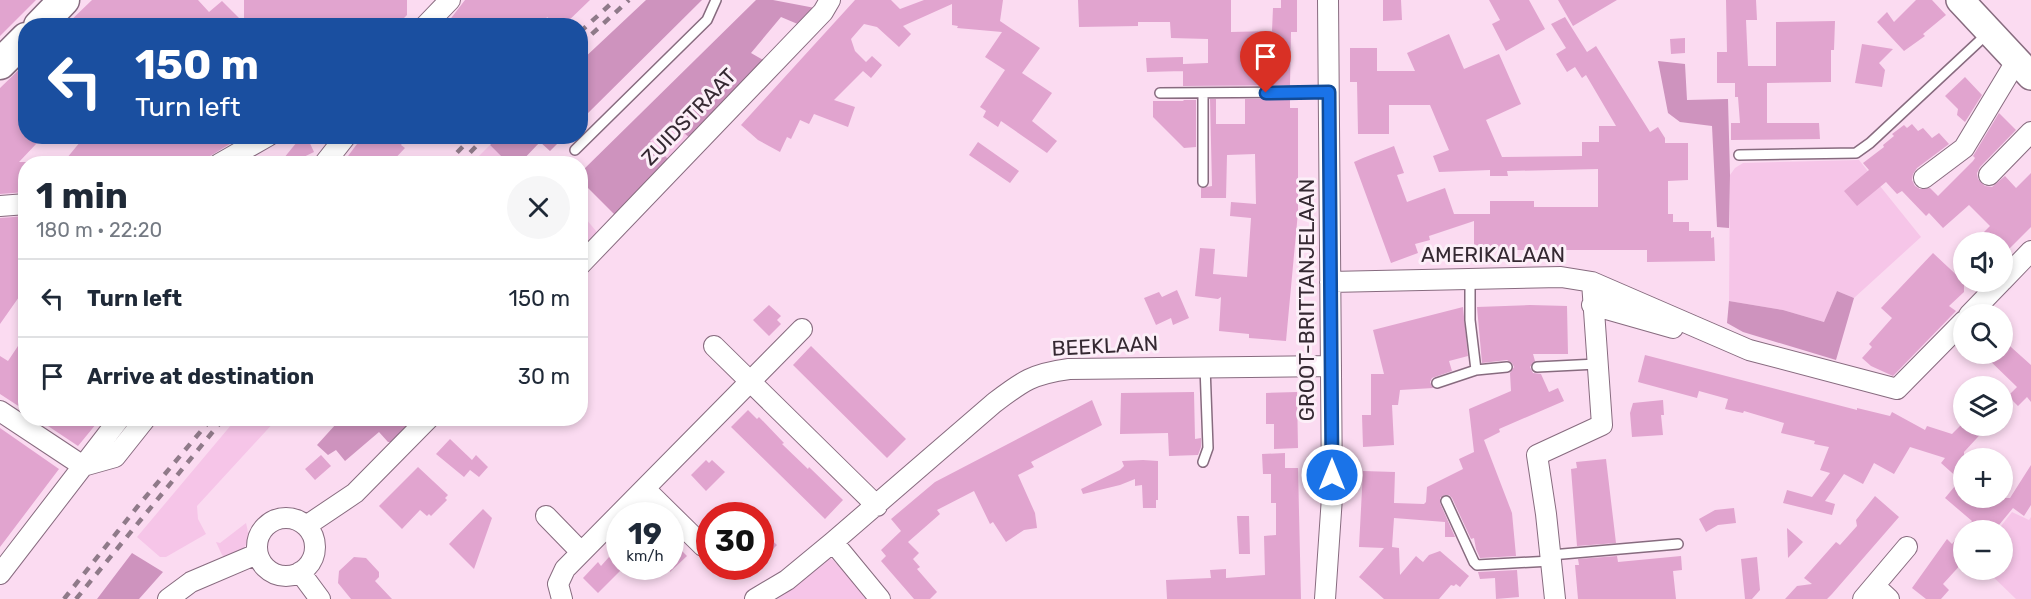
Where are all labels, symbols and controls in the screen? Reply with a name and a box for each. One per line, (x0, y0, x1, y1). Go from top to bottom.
pin (1240, 31, 1291, 93)
text: 150 m (135, 40, 259, 90)
icon: arrive (1249, 40, 1282, 73)
icon: left (36, 42, 114, 120)
street label: ZUIDSTRAAT (636, 63, 741, 170)
text: Turn left (135, 91, 240, 123)
text: 1 min (36, 174, 128, 217)
button: close (507, 176, 570, 239)
street label: GROOT-BRITTANJELAAN (1294, 179, 1319, 421)
text: 180 m · 22:20 (36, 218, 162, 242)
map controls (1953, 232, 2013, 580)
button: sound (1953, 232, 2013, 292)
street label: AMERIKALAAN (1421, 242, 1565, 267)
icon: left (36, 282, 69, 315)
text: Turn left (87, 285, 182, 312)
text: 150 m (509, 285, 570, 312)
button: search (1953, 304, 2013, 364)
street label: BEEKLAAN (1051, 330, 1159, 361)
icon: arrive (36, 360, 69, 393)
text: Arrive at destination (87, 363, 314, 390)
text: 30 m (518, 363, 570, 390)
button: layers (1953, 376, 2013, 436)
position arrow (1300, 443, 1364, 507)
button: + (1953, 448, 2013, 508)
speed limit sign: 30 (696, 502, 774, 580)
text: 19 (628, 516, 662, 552)
button: − (1953, 520, 2013, 580)
text: km/h (626, 547, 664, 565)

